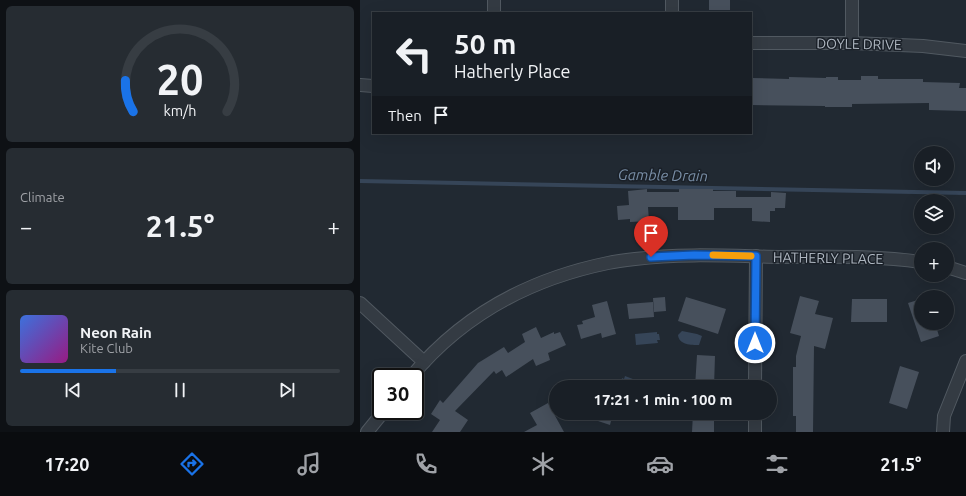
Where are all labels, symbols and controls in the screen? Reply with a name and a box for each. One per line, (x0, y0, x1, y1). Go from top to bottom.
icon: left (388, 28, 440, 80)
text: 50 m (454, 28, 516, 59)
street label: DOYLE DRIVE (816, 35, 902, 53)
text: 20 (157, 56, 203, 103)
text: Hatherly Place (454, 61, 570, 81)
text: km/h (164, 103, 196, 119)
icon: arrive (430, 104, 452, 126)
text: Then (388, 107, 422, 124)
map controls (914, 146, 954, 330)
button: sound (914, 146, 954, 186)
water label: Gamble Drain (618, 166, 708, 184)
text: Climate (20, 190, 65, 204)
button: layers (914, 194, 954, 234)
text: 21.5° (146, 209, 214, 243)
text: − (20, 214, 32, 239)
text: + (328, 214, 340, 239)
pin (634, 216, 668, 257)
icon: arrive (640, 222, 662, 244)
button: + (914, 242, 954, 282)
street label: HATHERLY PLACE (773, 249, 884, 267)
button: − (914, 290, 954, 330)
position arrow (734, 322, 776, 364)
text: Neon Rain (80, 324, 152, 341)
text: Kite Club (80, 341, 133, 355)
speed limit sign: 30 (372, 368, 424, 420)
icon: previous (62, 379, 84, 401)
icon: pause (169, 379, 191, 401)
icon: next (276, 379, 298, 401)
text: 17:21 · 1 min · 100 m (594, 391, 732, 408)
icon: directions (178, 450, 206, 478)
icon: music (295, 450, 323, 478)
icon: phone (412, 450, 440, 478)
icon: climate (529, 450, 557, 478)
icon: car (646, 450, 674, 478)
icon: filters (763, 450, 791, 478)
text: 17:20 (44, 454, 90, 474)
text: 21.5° (880, 454, 921, 474)

